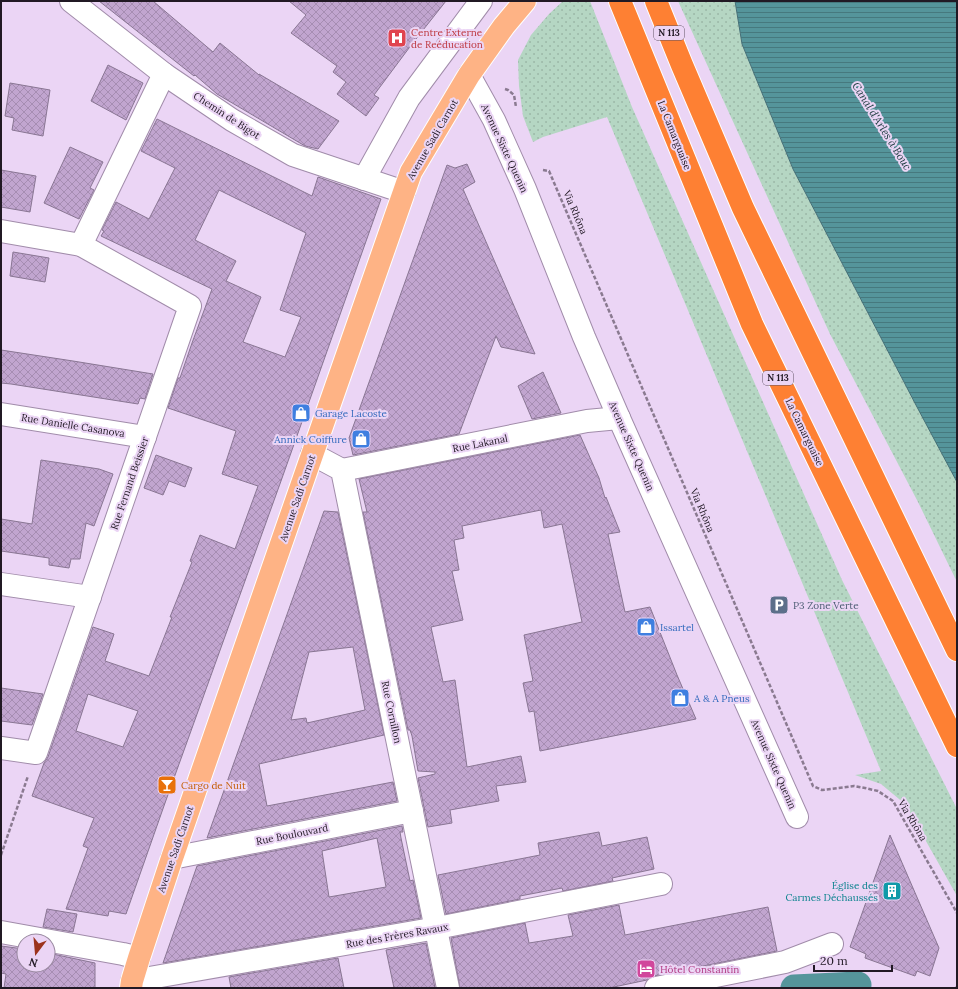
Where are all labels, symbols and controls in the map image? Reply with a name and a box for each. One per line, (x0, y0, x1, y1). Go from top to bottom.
place label: Centre Externe de Reéducation (411, 26, 483, 51)
road number: N 113 (654, 26, 684, 40)
hospital icon: Centre Externe de Reéducation (386, 27, 408, 49)
water label: Canal d'Arles à Bouc (849, 79, 915, 173)
street label: Chemin de Bigot (191, 89, 263, 142)
street label: Avenue Sadi Carnot (404, 96, 461, 183)
street label: La Camarguaise (655, 99, 695, 172)
street label: Avenue Sixte Quenin (478, 101, 531, 195)
street label: Via Rhôna (560, 187, 591, 236)
road number: N 113 (763, 371, 793, 385)
street label: La Camarguaise (783, 396, 827, 469)
street label: Avenue Sixte Quenin (606, 399, 657, 493)
shop icon: Garage Lacoste (290, 402, 312, 424)
place label: Garage Lacoste (315, 407, 387, 420)
street label: Rue Danielle Casanova (20, 411, 126, 440)
shop icon: Annick Coiffure (350, 428, 372, 450)
street label: Rue Lakanal (451, 432, 509, 455)
place label: Annick Coiffure (273, 433, 348, 446)
street label: Rue Fernand Beissier (107, 434, 152, 531)
street label: Avenue Sadi Carnot (276, 453, 318, 544)
street label: Via Rhôna (687, 485, 718, 534)
parking icon: P3 Zone Verte (768, 594, 790, 616)
place label: P3 Zone Verte (793, 599, 859, 612)
shop icon: Issartel (635, 616, 657, 638)
place label: Issartel (660, 621, 694, 634)
street label: Rue Cornillon (379, 680, 404, 745)
shop icon: A & A Pneus (669, 687, 691, 709)
place label: A & A Pneus (693, 692, 750, 705)
street label: Avenue Sixte Quenin (748, 717, 799, 811)
bar icon: Cargo de Nuit (156, 774, 178, 796)
place label: Cargo de Nuit (181, 779, 246, 792)
street label: Via Rhôna (895, 796, 930, 843)
street label: Avenue Sadi Carnot (154, 804, 196, 895)
street label: Rue Boulouvard (255, 821, 329, 848)
place label: Église des Carmes Déchaussés (785, 879, 878, 904)
building icon: Église des Carmes Déchaussés (881, 880, 903, 902)
street label: Rue des Frères Ravaux (345, 920, 450, 951)
north arrow (16, 933, 56, 973)
scale bar (814, 947, 892, 973)
text: 20 m (820, 953, 848, 968)
text: N (27, 955, 39, 971)
hotel icon: Hôtel Constantin (635, 958, 657, 980)
place label: Hôtel Constantin (660, 963, 739, 976)

